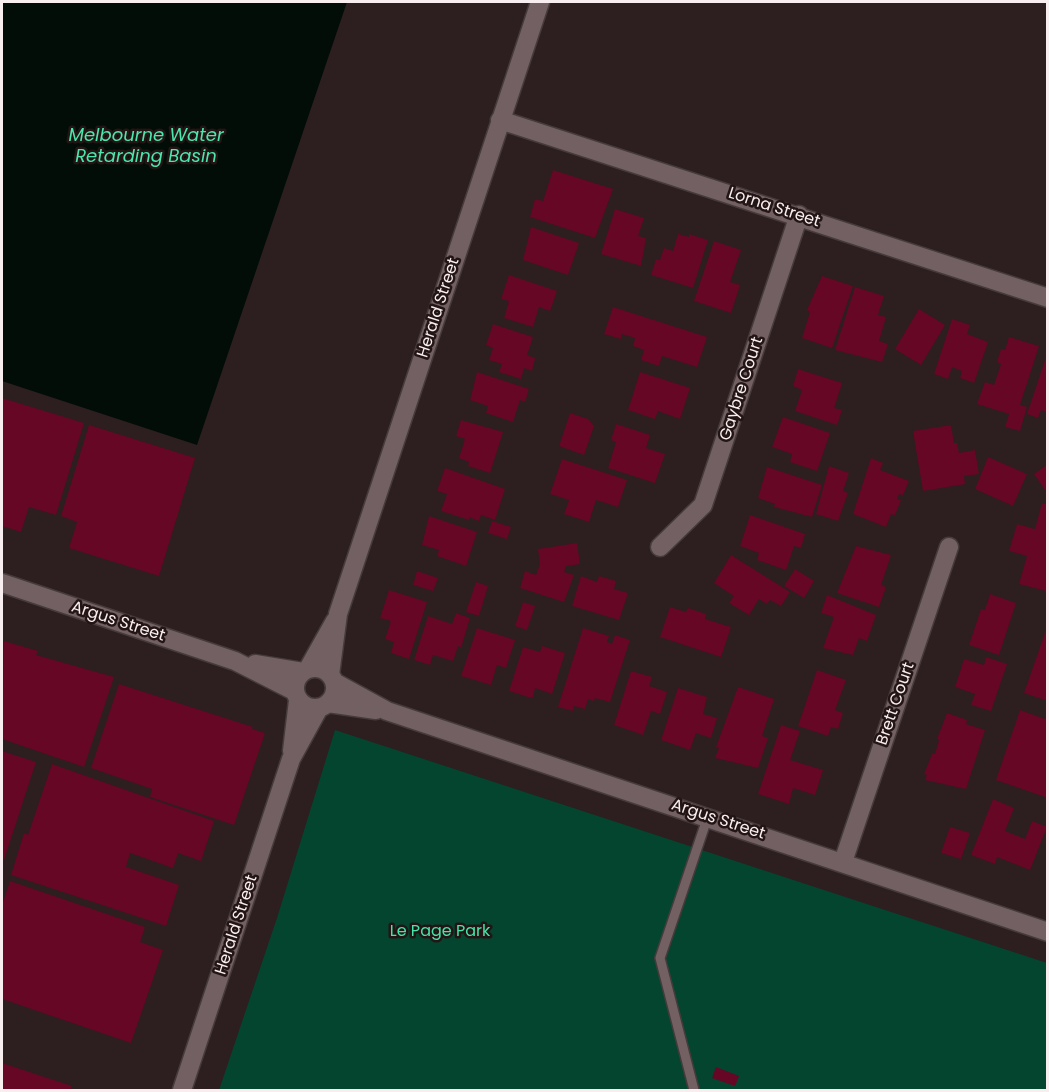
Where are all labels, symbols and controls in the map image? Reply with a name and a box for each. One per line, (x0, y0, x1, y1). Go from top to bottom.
water label: Melbourne Water Retarding Basin (68, 125, 224, 168)
street label: Lorna Street (726, 184, 822, 232)
street label: Herald Street (414, 256, 464, 360)
street label: Gaybre Court (716, 335, 768, 443)
street label: Argus Street (69, 598, 167, 646)
street label: Brett Court (873, 660, 919, 748)
street label: Argus Street (669, 796, 767, 844)
street label: Herald Street (212, 873, 262, 977)
park label: Le Page Park (390, 922, 490, 942)

